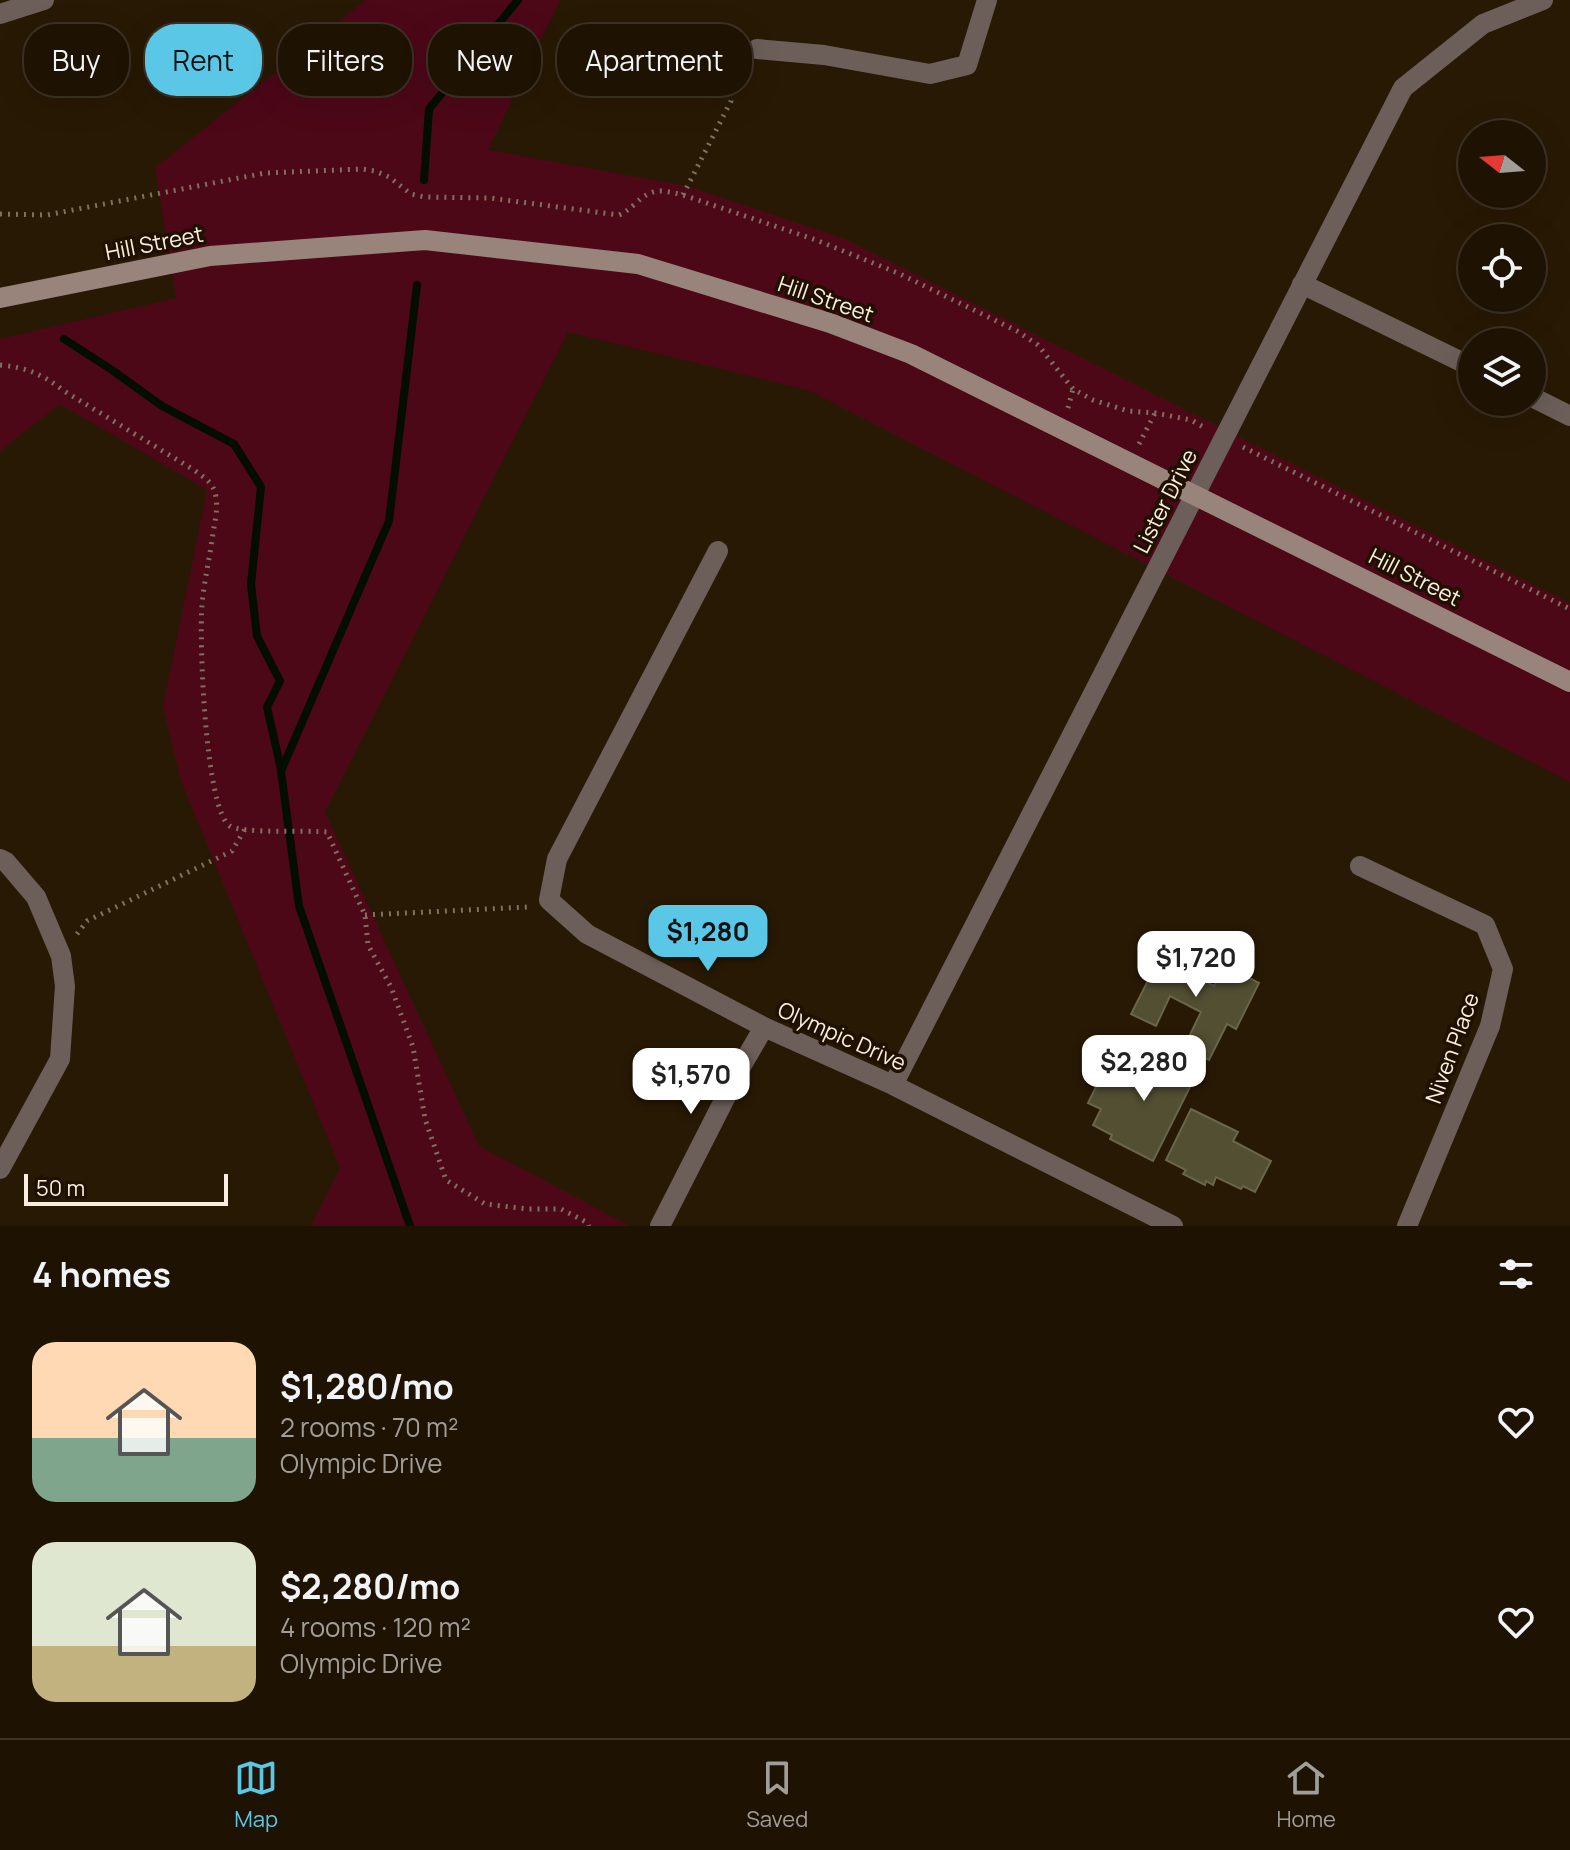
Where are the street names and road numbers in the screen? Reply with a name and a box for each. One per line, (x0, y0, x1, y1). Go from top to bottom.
street label: Hill Street (102, 219, 206, 267)
street label: Hill Street (774, 269, 878, 329)
street label: Lister Drive (1126, 444, 1204, 558)
street label: Hill Street (1364, 541, 1466, 613)
street label: Niven Place (1418, 988, 1486, 1108)
street label: Olympic Drive (773, 994, 911, 1078)

